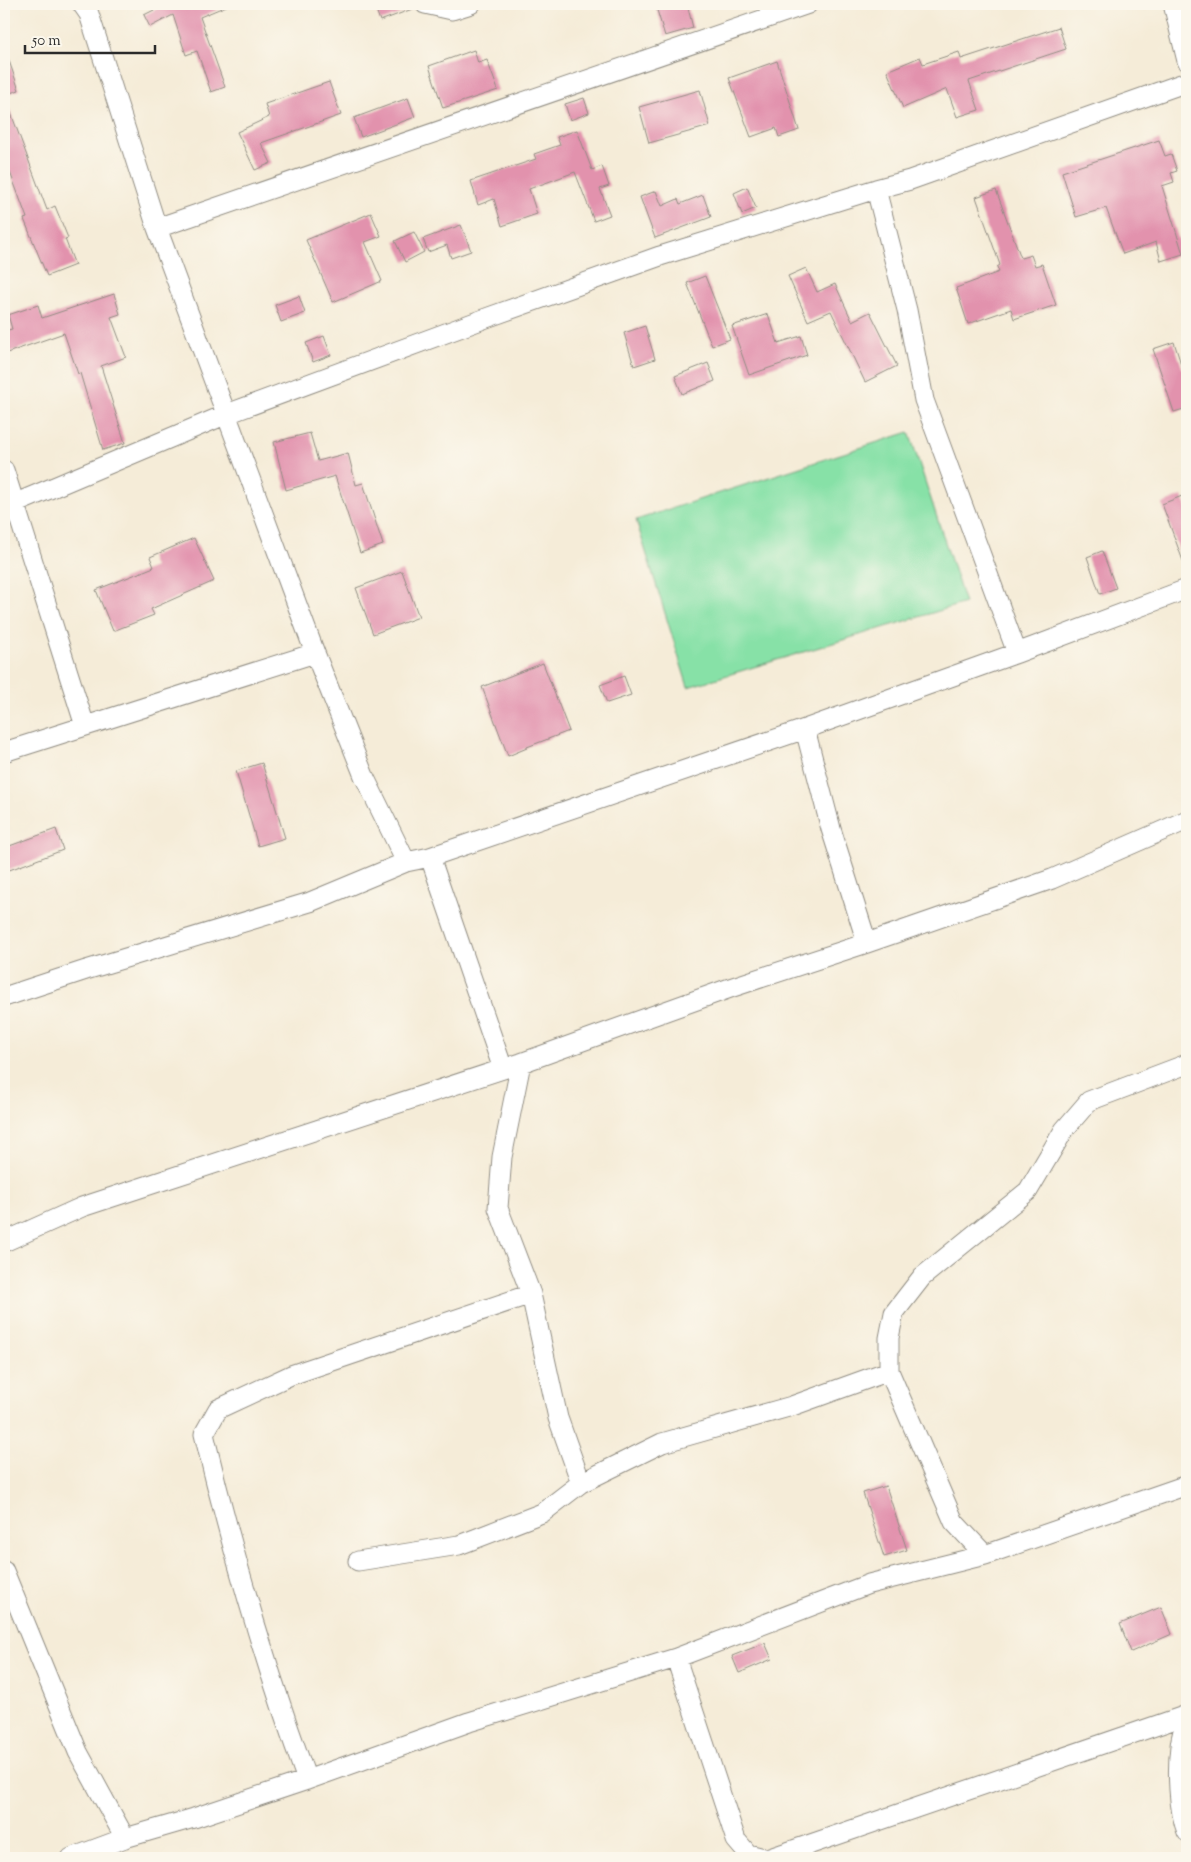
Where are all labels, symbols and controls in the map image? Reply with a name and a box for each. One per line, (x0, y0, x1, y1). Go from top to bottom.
scale bar (25, 22, 155, 54)
text: 50 m (31, 31, 61, 52)

